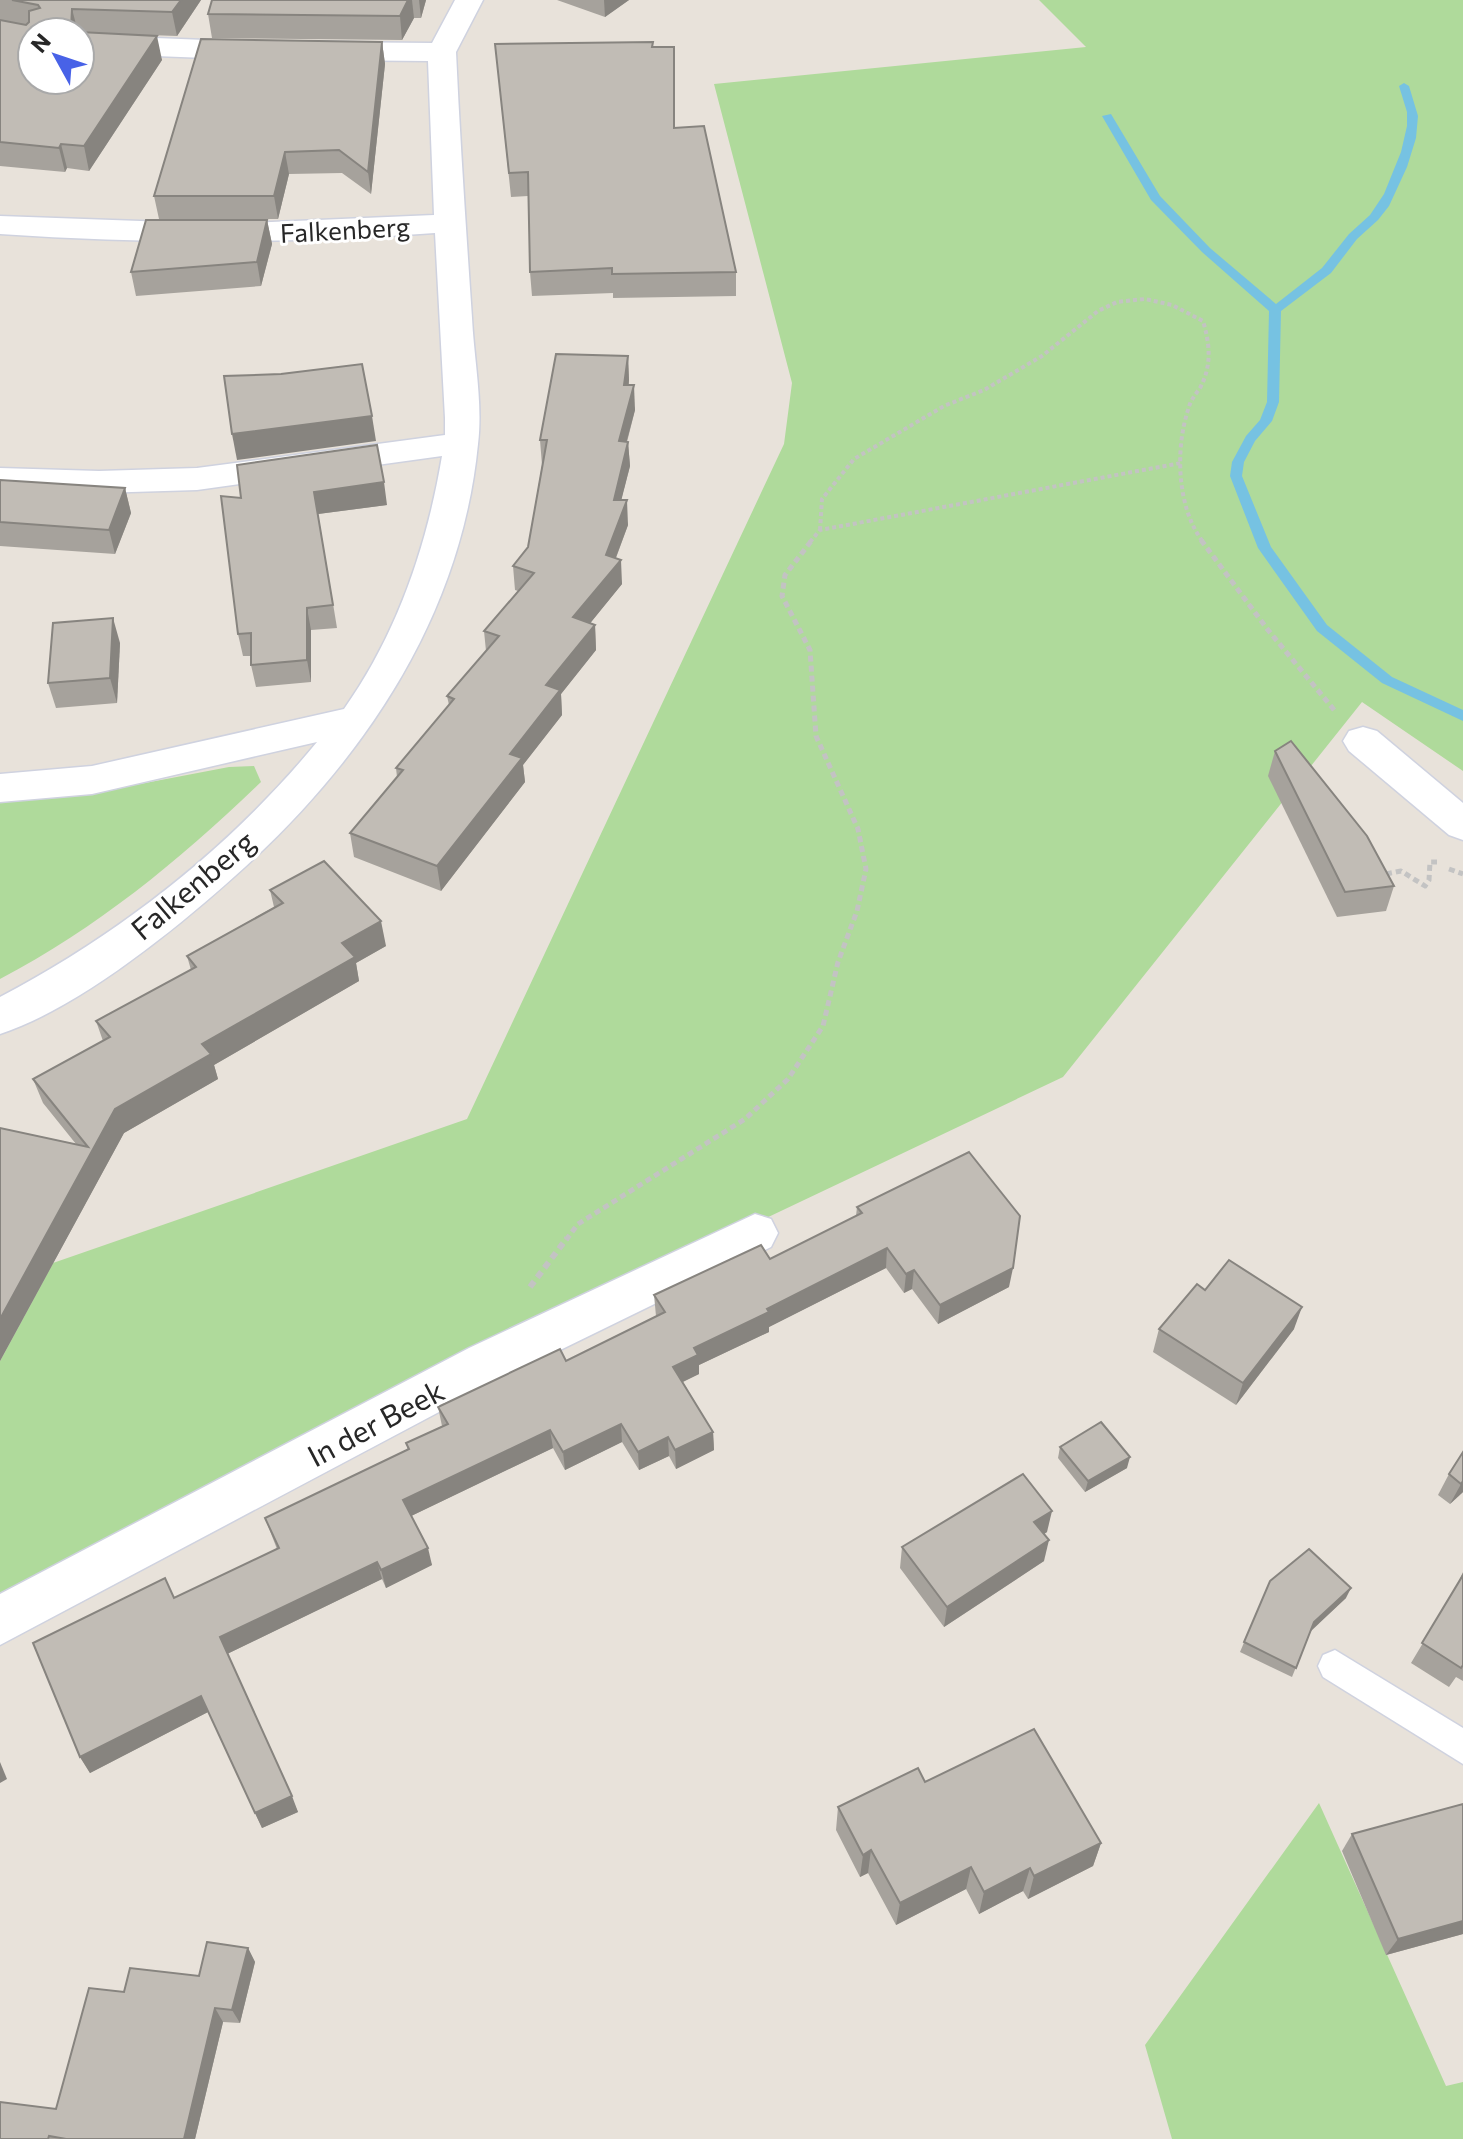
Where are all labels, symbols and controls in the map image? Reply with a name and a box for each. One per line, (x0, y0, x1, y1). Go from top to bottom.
north arrow (16, 16, 96, 96)
text: N (25, 28, 56, 58)
street label: Falkenberg (279, 210, 411, 248)
street label: Falkenberg (123, 822, 261, 946)
street label: In der Beek (300, 1371, 450, 1473)

